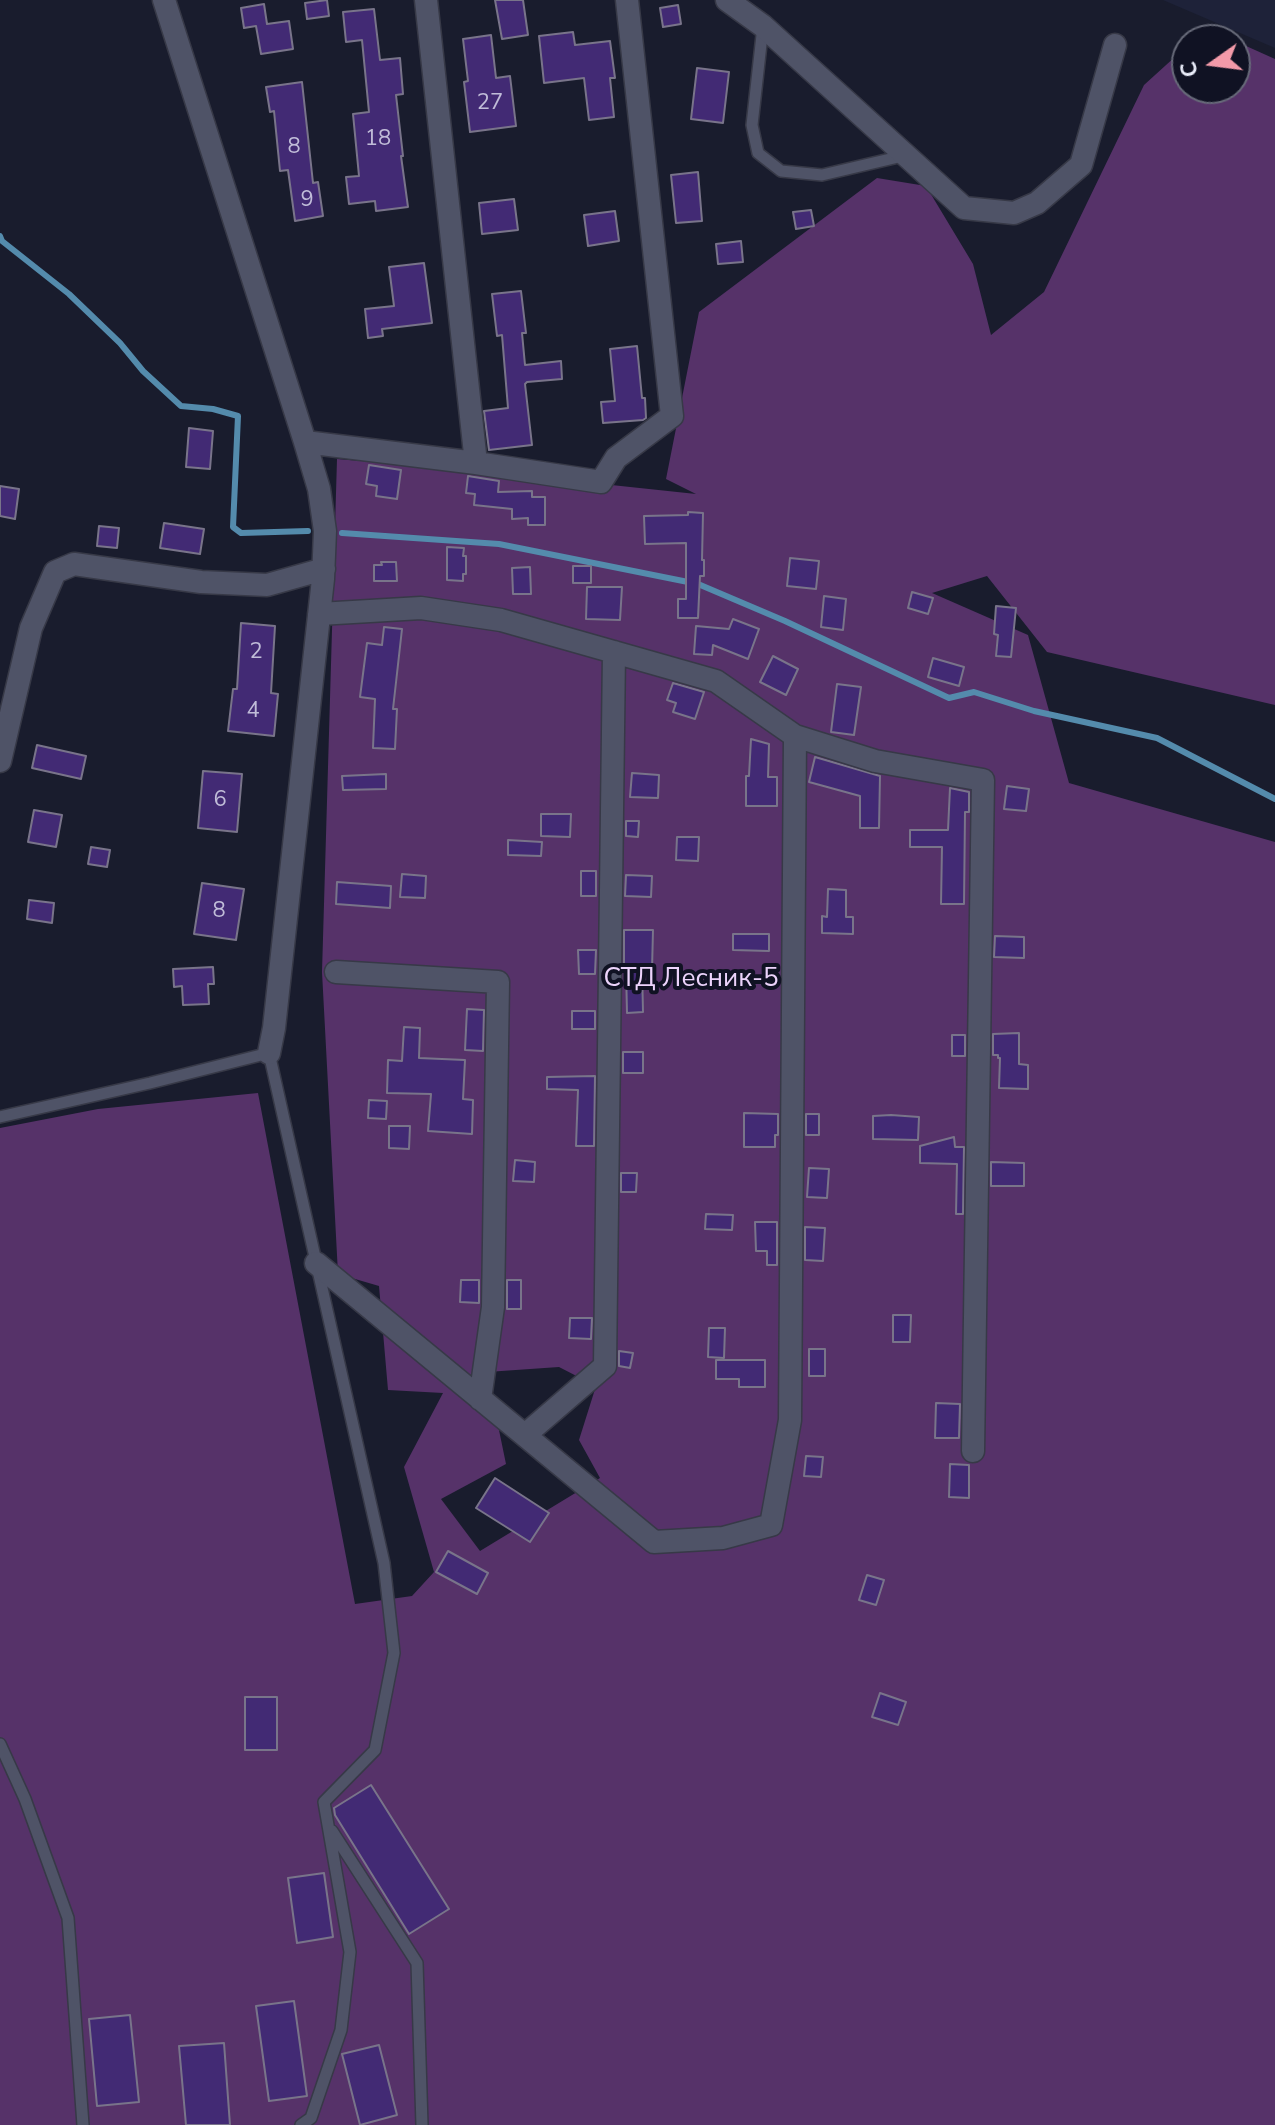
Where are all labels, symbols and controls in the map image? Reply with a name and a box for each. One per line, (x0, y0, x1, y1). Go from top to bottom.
north arrow (1171, 24, 1251, 104)
text: С (1173, 58, 1206, 80)
house number: 27 (477, 91, 503, 117)
house number: 18 (365, 127, 391, 153)
house number: 8 (287, 135, 301, 161)
house number: 9 (300, 188, 314, 214)
house number: 2 (249, 640, 263, 666)
house number: 4 (246, 699, 260, 725)
house number: 6 (213, 788, 227, 814)
house number: 8 (212, 899, 226, 925)
park label: СТД Лесник-5 (603, 964, 779, 996)

